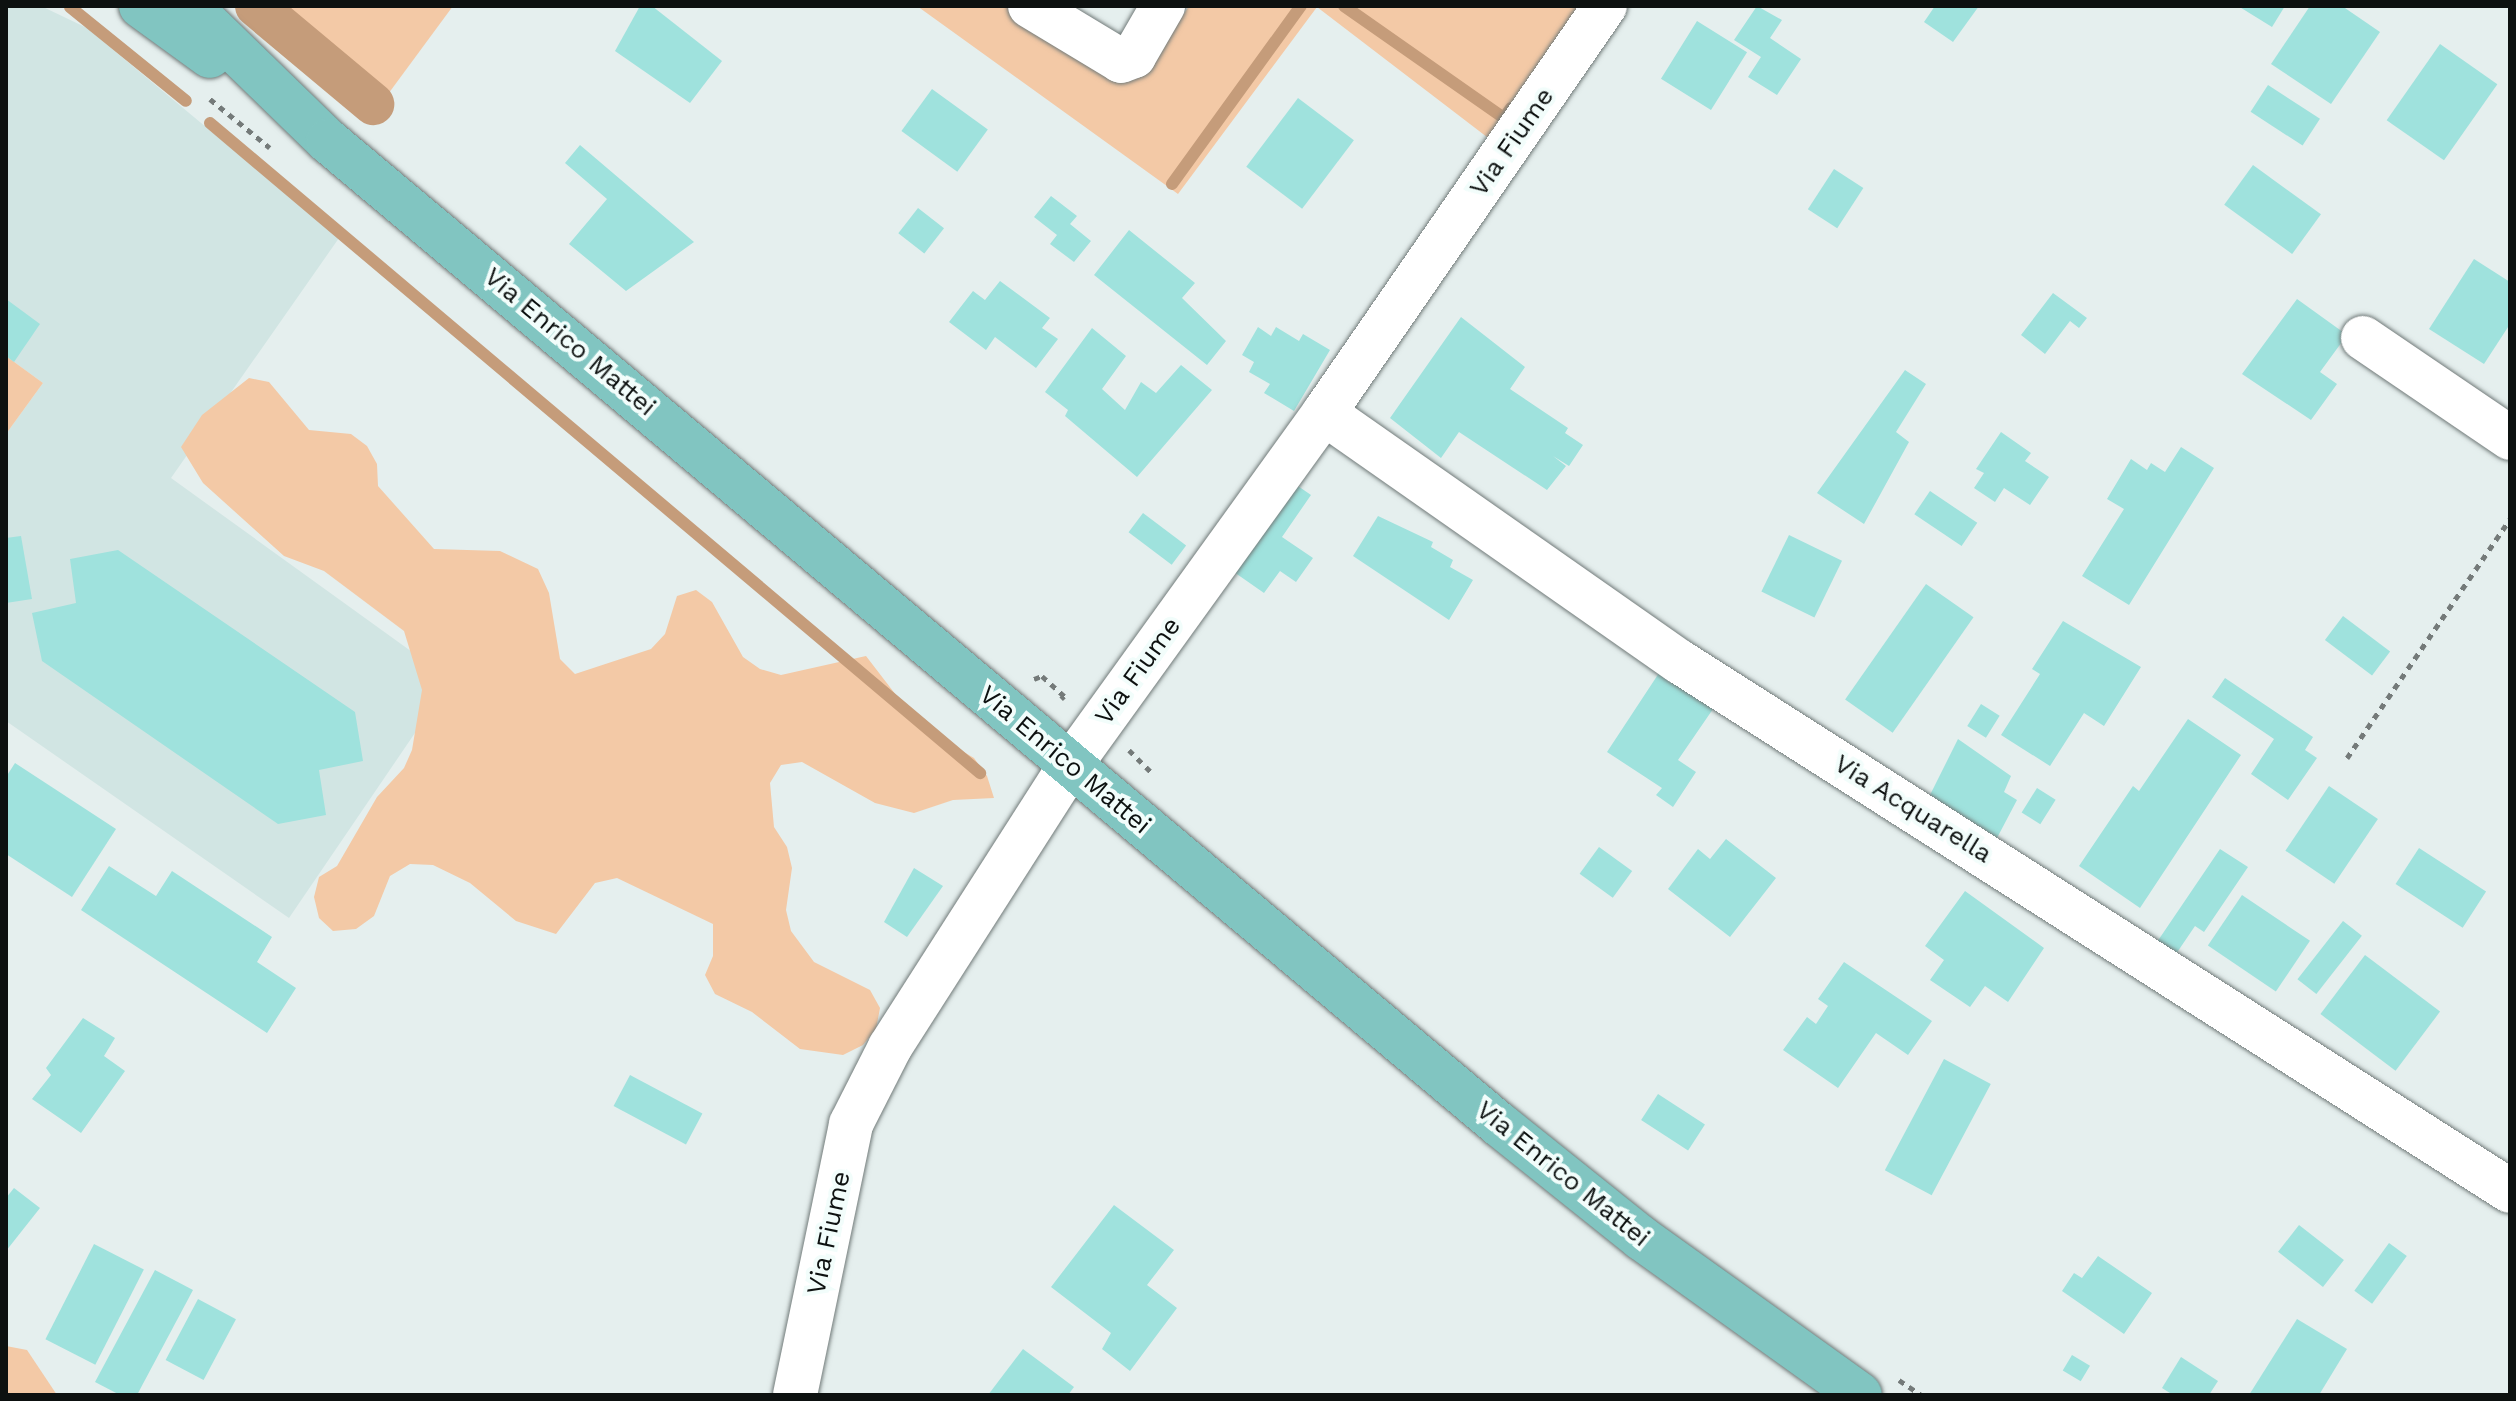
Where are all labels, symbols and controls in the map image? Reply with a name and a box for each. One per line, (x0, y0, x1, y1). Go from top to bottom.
street label: Via Fiume (1463, 81, 1561, 203)
street label: Via Enrico Mattei (478, 261, 662, 423)
street label: Via Fiume (1088, 611, 1188, 731)
street label: Via Enrico Mattei (973, 679, 1157, 841)
street label: Via Acquarella (1828, 748, 1998, 870)
street label: Via Enrico Mattei (1470, 1094, 1656, 1254)
street label: Via Fiume (801, 1168, 857, 1298)

